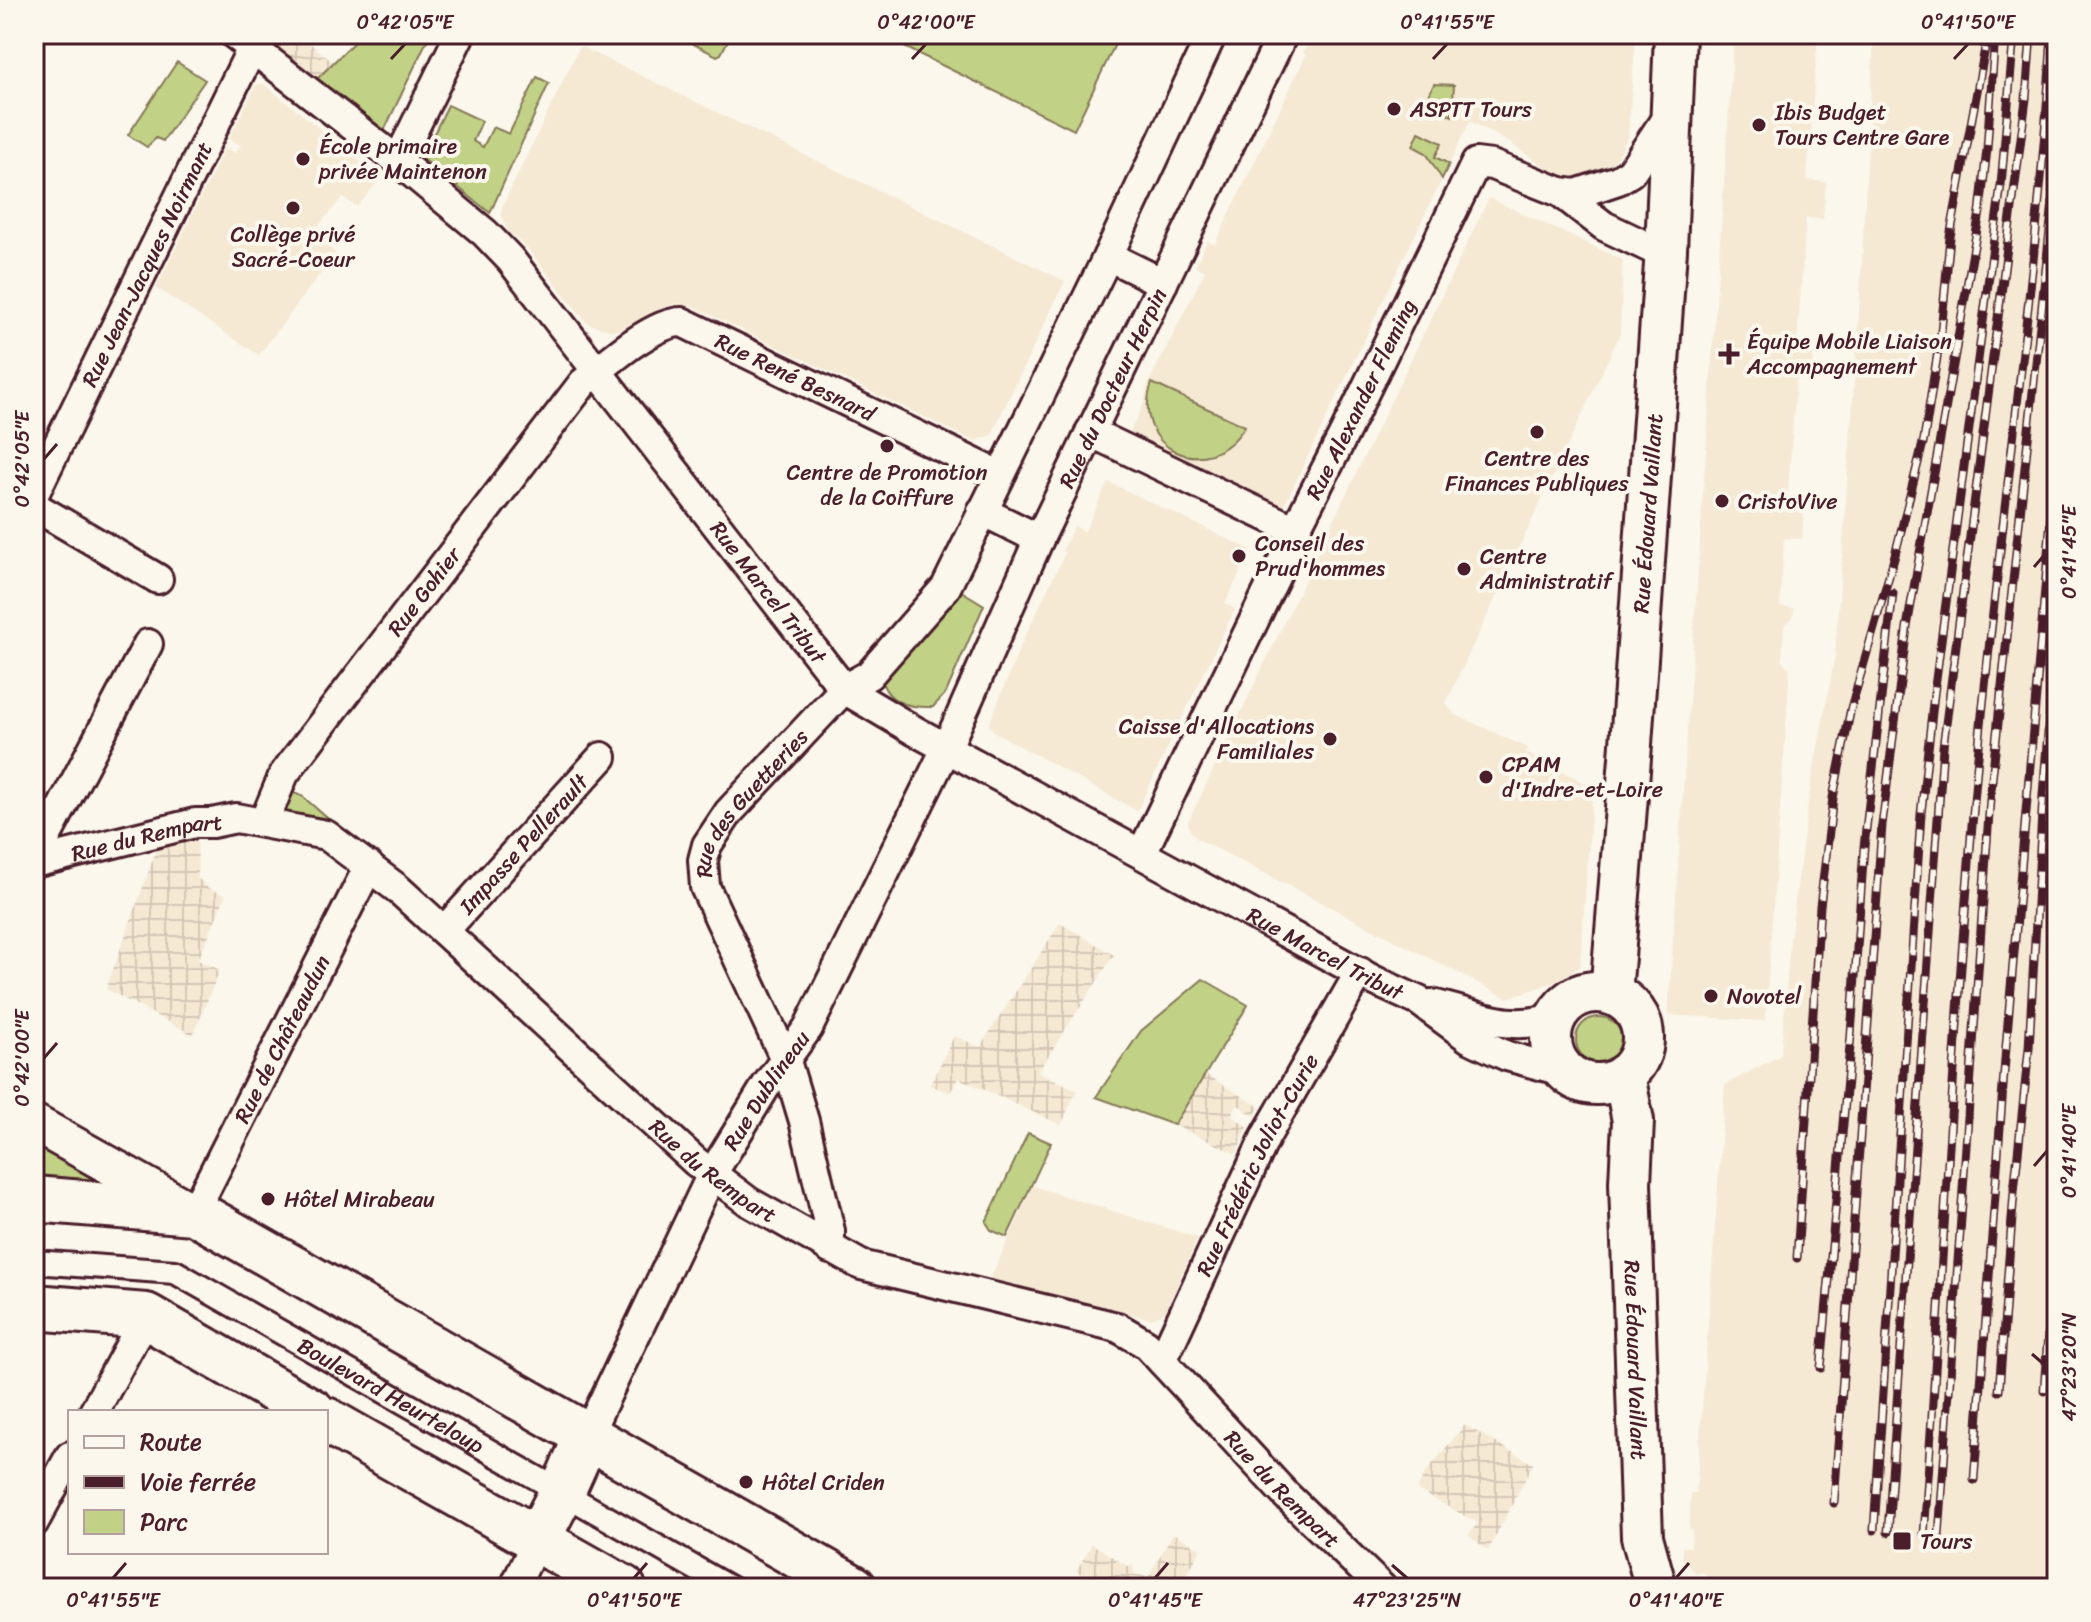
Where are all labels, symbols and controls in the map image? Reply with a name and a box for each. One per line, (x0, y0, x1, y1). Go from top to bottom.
text: 0°42'05"E (357, 5, 455, 40)
text: 0°42'00"E (877, 5, 977, 40)
text: 0°41'55"E (1400, 5, 1496, 40)
text: 0°41'50"E (1921, 5, 2017, 40)
place label: ASPTT Tours (1409, 90, 1533, 129)
place label: Ibis Budget Tours Centre Gare (1774, 93, 1950, 157)
marker: ASPTT Tours (1385, 100, 1403, 118)
marker: Ibis Budget Tours Centre Gare (1750, 116, 1768, 134)
place label: École primaire privée Maintenon (318, 127, 487, 191)
street label: Rue Jean-Jacques Noirmant (70, 134, 223, 394)
marker: École primaire privée Maintenon (294, 150, 312, 168)
marker: Collège privé Sacré-Coeur (284, 199, 302, 217)
place label: Collège privé Sacré-Coeur (230, 215, 356, 279)
street label: Rue du Docteur Herpin (1047, 281, 1177, 495)
street label: Rue Alexander Fleming (1294, 292, 1427, 507)
street label: Rue René Besnard (708, 321, 884, 433)
place label: Équipe Mobile Liaison Accompagnement (1746, 322, 1952, 386)
marker: Équipe Mobile Liaison Accompagnement (1718, 343, 1740, 365)
text: 0°42'05"E (5, 409, 40, 507)
street label: Rue Édouard Vaillant (1621, 412, 1674, 614)
marker: Centre des Finances Publiques (1528, 423, 1546, 441)
marker: Centre de Promotion de la Coiffure (878, 437, 896, 455)
place label: Centre des Finances Publiques (1445, 439, 1630, 503)
place label: Centre de Promotion de la Coiffure (787, 453, 988, 517)
place label: CristoVive (1738, 482, 1838, 521)
marker: CristoVive (1713, 492, 1731, 510)
text: 0°41'45"E (2052, 503, 2087, 599)
street label: Rue Marcel Tribut (700, 512, 838, 673)
place label: Conseil des Prud'hommes (1255, 524, 1385, 588)
street label: Rue Gohier (376, 536, 472, 645)
place label: Centre Administratif (1479, 537, 1614, 601)
marker: Conseil des Prud'hommes (1230, 547, 1248, 565)
marker: Centre Administratif (1455, 560, 1473, 578)
place label: Caisse d'Allocations Familiales (1119, 707, 1315, 771)
street label: Rue des Guetteries (683, 718, 819, 879)
marker: Caisse d'Allocations Familiales (1321, 730, 1339, 748)
place label: CPAM d'Indre-et-Loire (1502, 745, 1663, 809)
street label: Impasse Pellerault (448, 763, 599, 924)
marker: CPAM d'Indre-et-Loire (1477, 768, 1495, 786)
street label: Rue du Rempart (67, 802, 226, 873)
street label: Rue Marcel Tribut (1240, 895, 1411, 1011)
street label: Rue de Châteaudun (222, 948, 341, 1130)
place label: Novotel (1727, 977, 1802, 1016)
marker: Novotel (1702, 987, 1720, 1005)
text: 0°42'00"E (5, 1007, 40, 1107)
street label: Rue Dublineau (712, 1021, 820, 1158)
street label: Rue Frédéric Joliot-Curie (1184, 1046, 1329, 1283)
text: 0°41'40"E (2052, 1102, 2087, 1198)
street label: Rue du Rempart (640, 1108, 785, 1234)
place label: Hôtel Mirabeau (284, 1180, 435, 1219)
marker: Hôtel Mirabeau (259, 1190, 277, 1208)
street label: Rue Édouard Vaillant (1613, 1259, 1659, 1461)
text: 47°23'20"N (2052, 1312, 2087, 1421)
street label: Boulevard Heurteloup (290, 1326, 492, 1464)
legend (68, 1410, 328, 1554)
street label: Rue du Rempart (1215, 1420, 1350, 1558)
text: Route (140, 1421, 202, 1463)
text: Voie ferrée (140, 1461, 256, 1503)
place label: Hôtel Criden (762, 1463, 885, 1502)
marker: Hôtel Criden (737, 1473, 755, 1491)
text: Parc (140, 1501, 188, 1543)
place label: Tours (1920, 1522, 1973, 1561)
marker: Tours (1891, 1530, 1913, 1552)
text: 0°41'55"E (66, 1583, 162, 1618)
text: 0°41'50"E (587, 1583, 683, 1618)
text: 0°41'45"E (1108, 1583, 1204, 1618)
text: 47°23'25"N (1353, 1583, 1461, 1618)
text: 0°41'40"E (1629, 1583, 1725, 1618)

